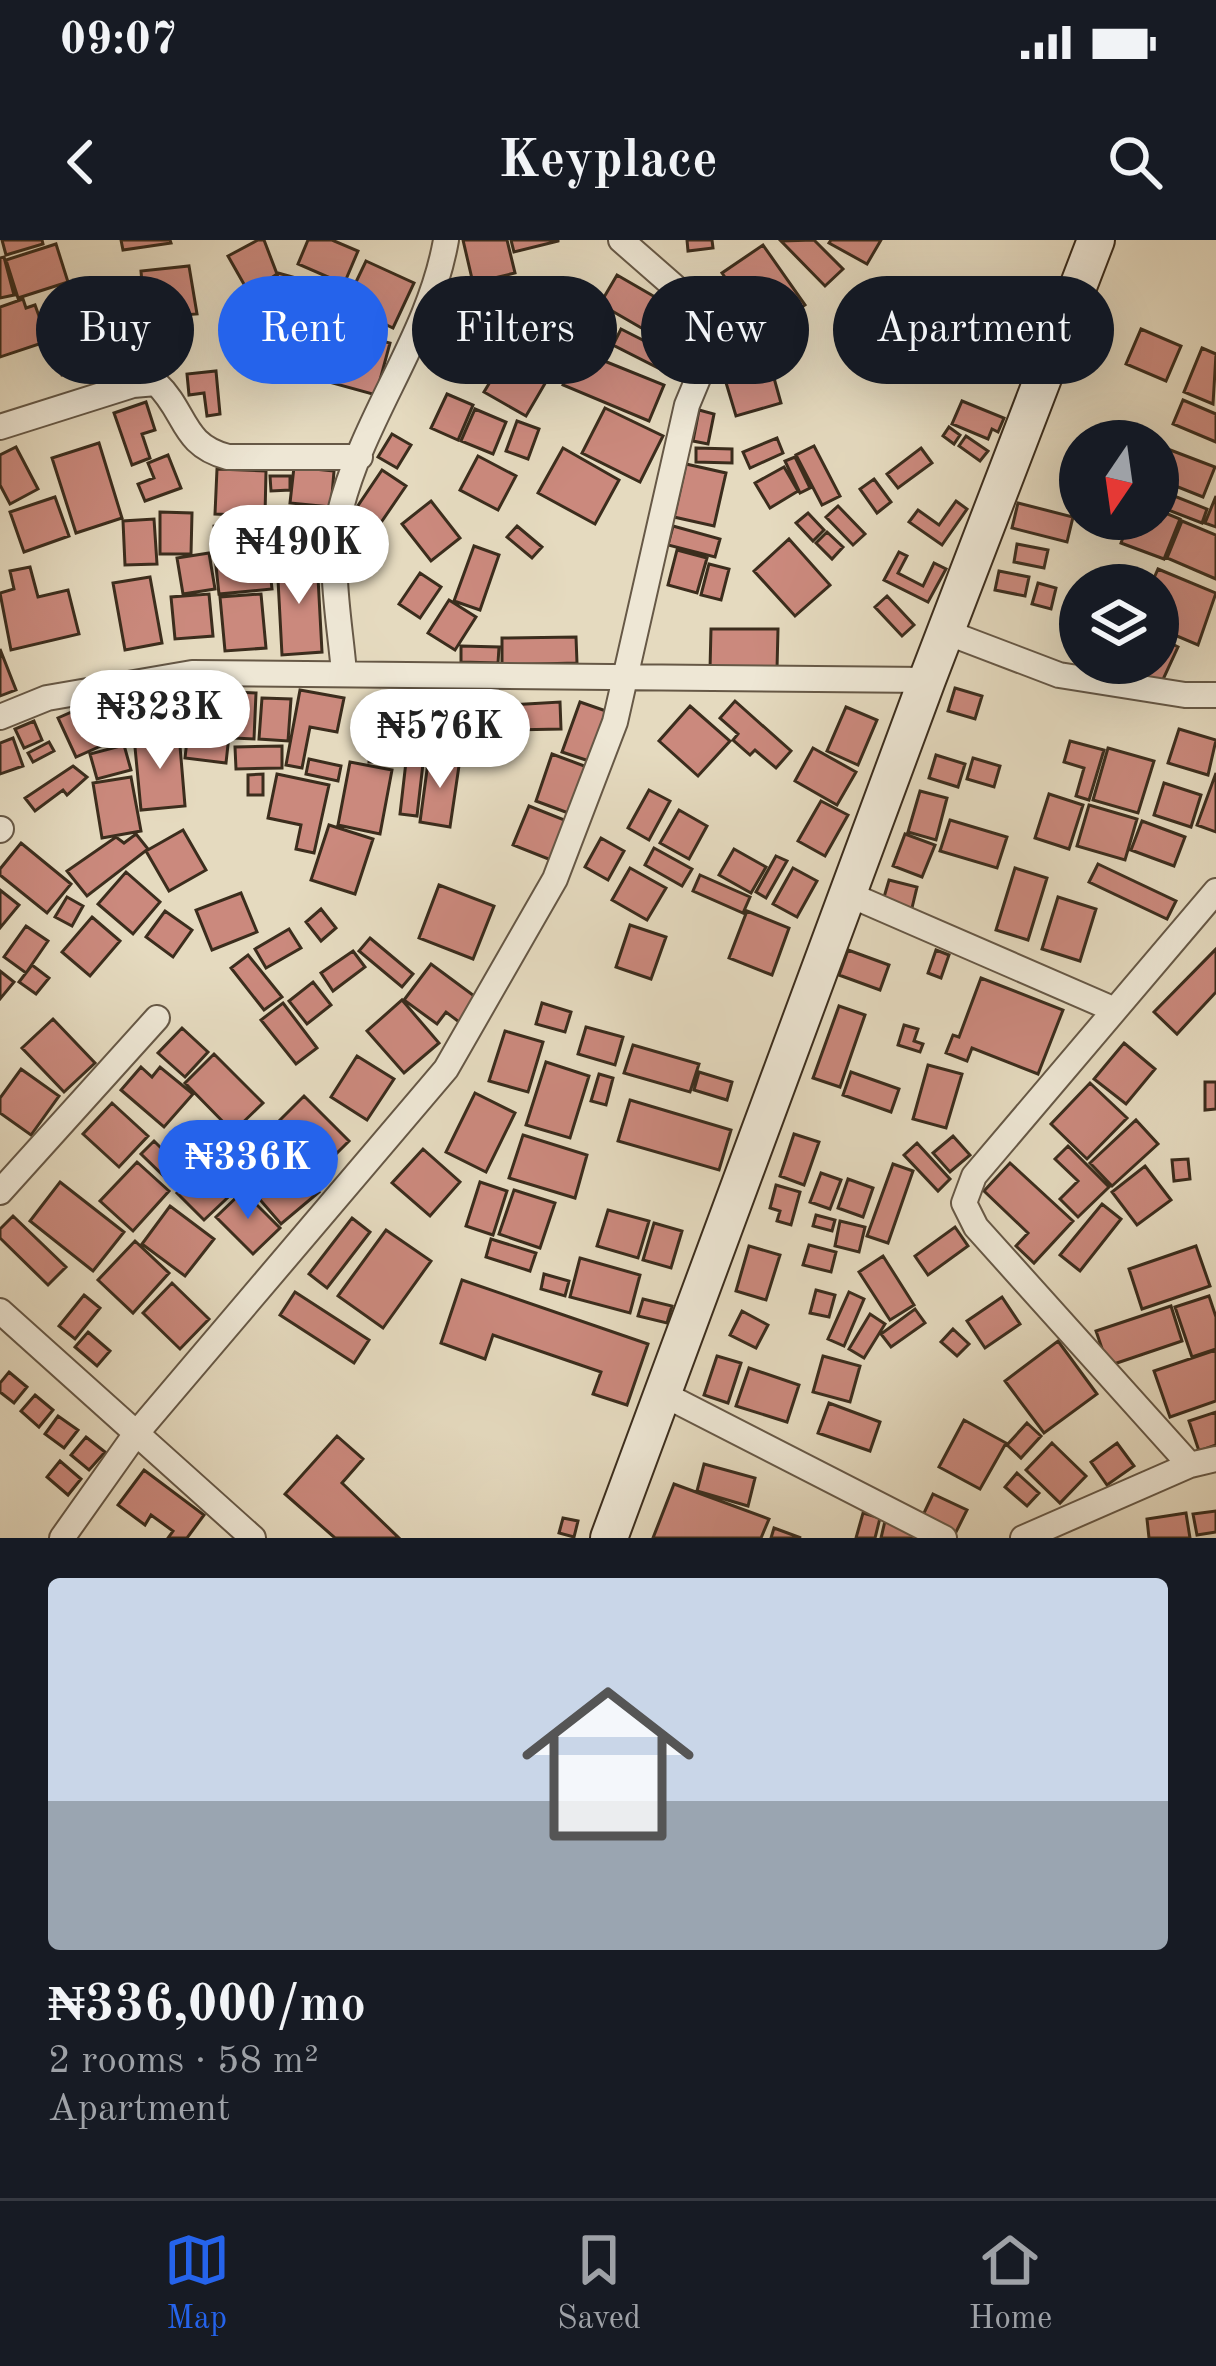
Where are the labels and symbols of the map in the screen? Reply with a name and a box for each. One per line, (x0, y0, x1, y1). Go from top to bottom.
north arrow (1059, 420, 1179, 540)
pin: ₦490K (215, 505, 383, 607)
pin: ₦323K (76, 670, 244, 772)
pin: ₦576K (356, 689, 524, 791)
pin: ₦336K (164, 1120, 332, 1222)

